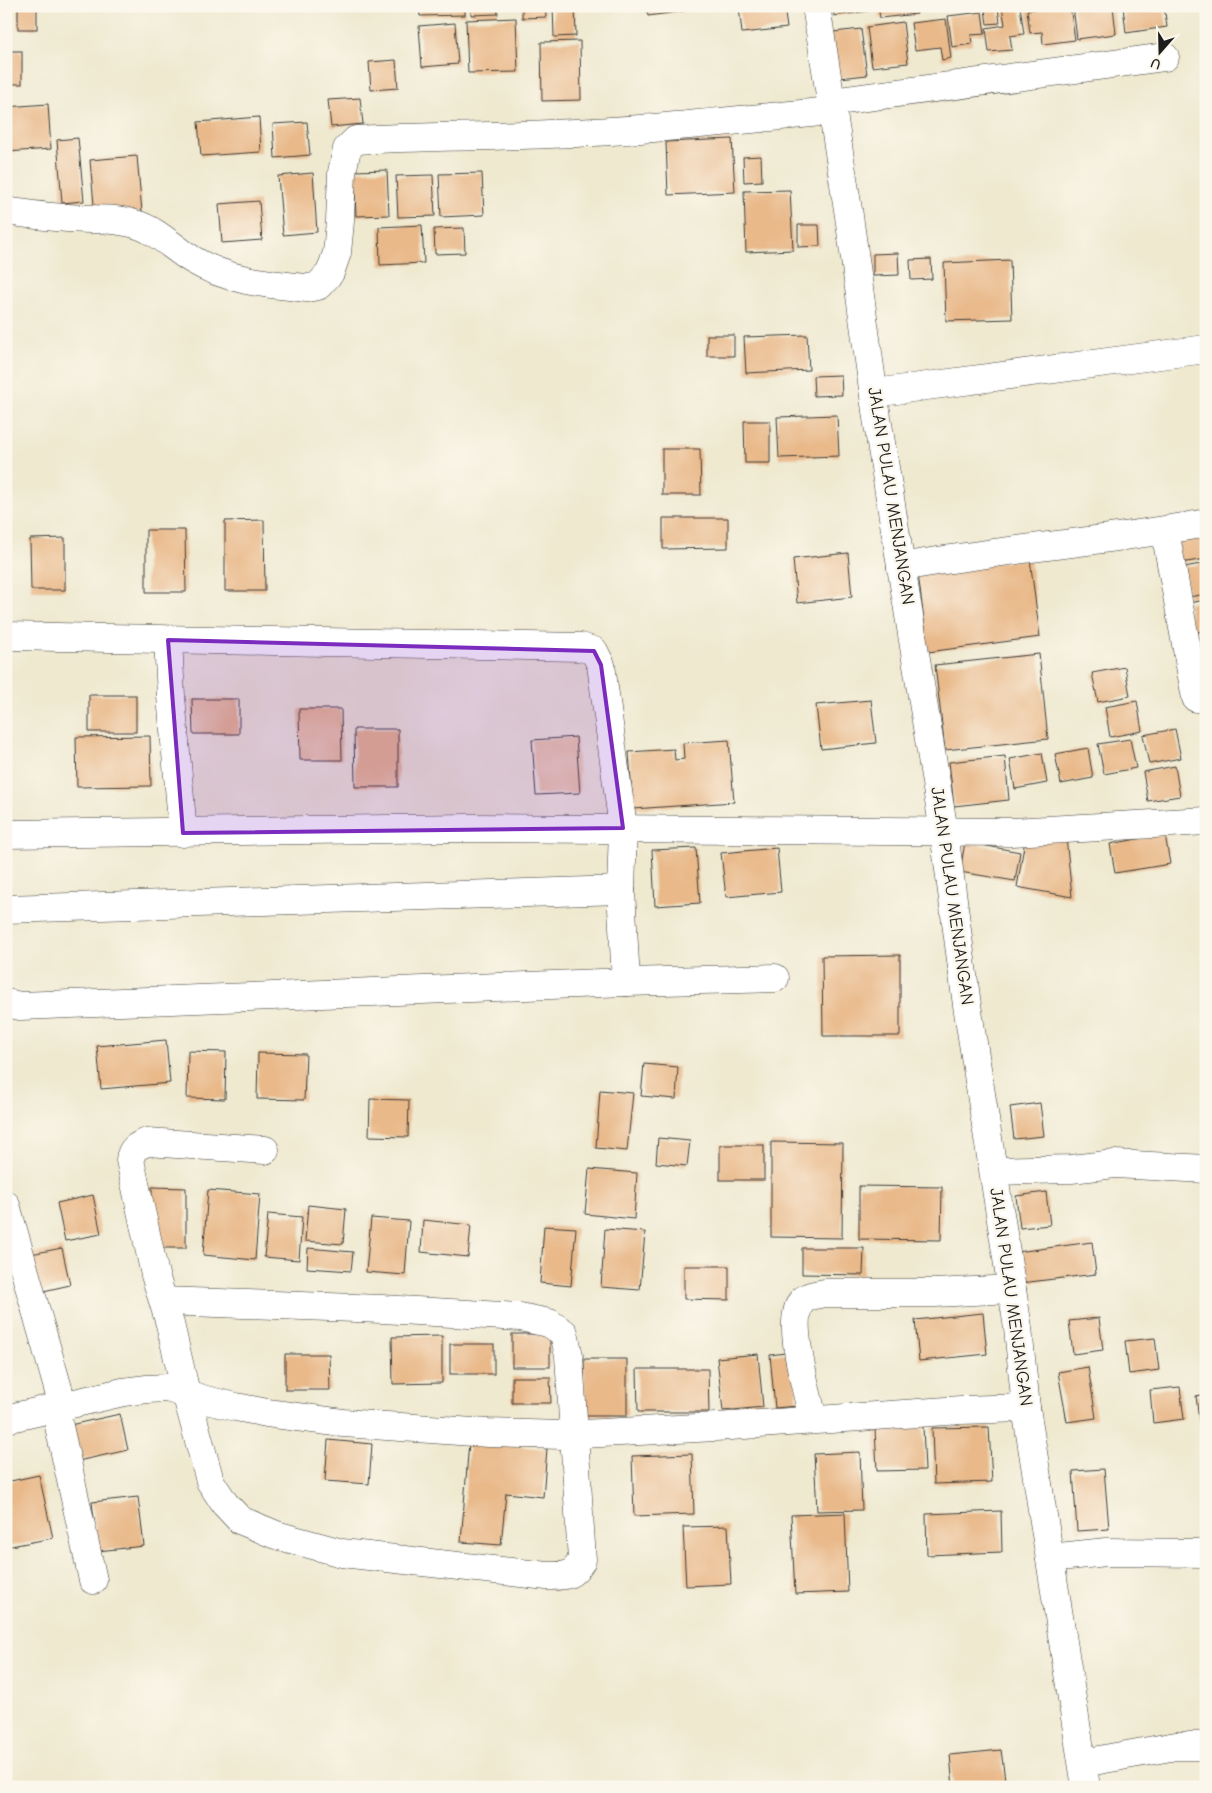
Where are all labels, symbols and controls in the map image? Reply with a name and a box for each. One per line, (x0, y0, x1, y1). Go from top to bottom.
north arrow (1134, 28, 1184, 78)
text: U (1148, 54, 1163, 73)
street label: JALAN PULAU MENJANGAN (863, 386, 919, 606)
street label: JALAN PULAU MENJANGAN (926, 786, 978, 1006)
street label: JALAN PULAU MENJANGAN (985, 1187, 1037, 1407)

